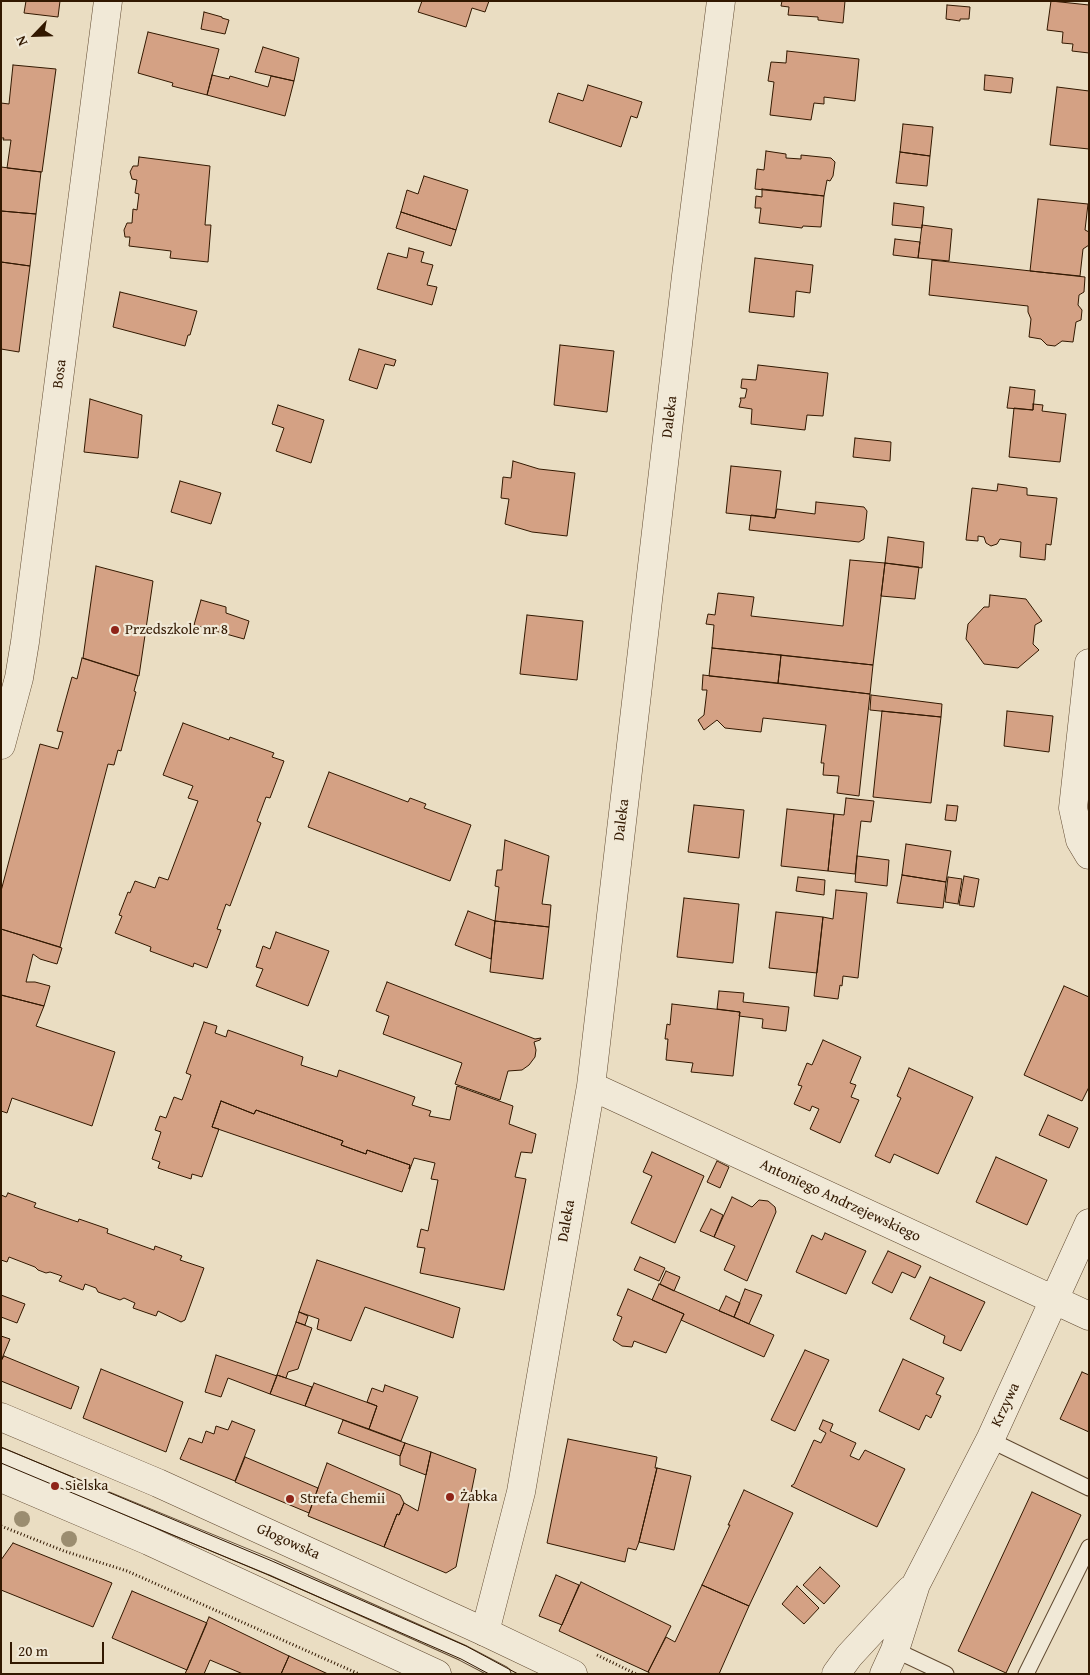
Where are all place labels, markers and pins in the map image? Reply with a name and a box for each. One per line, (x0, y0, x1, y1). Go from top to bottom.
place label: Przedszkole nr 8 (125, 621, 228, 639)
marker: Przedszkole nr 8 (109, 624, 121, 636)
place label: Sielska (65, 1477, 108, 1495)
marker: Sielska (49, 1480, 61, 1492)
place label: Żabka (460, 1488, 498, 1506)
place label: Strefa Chemii (300, 1490, 385, 1508)
marker: Żabka (444, 1491, 456, 1503)
marker: Strefa Chemii (284, 1493, 296, 1505)

